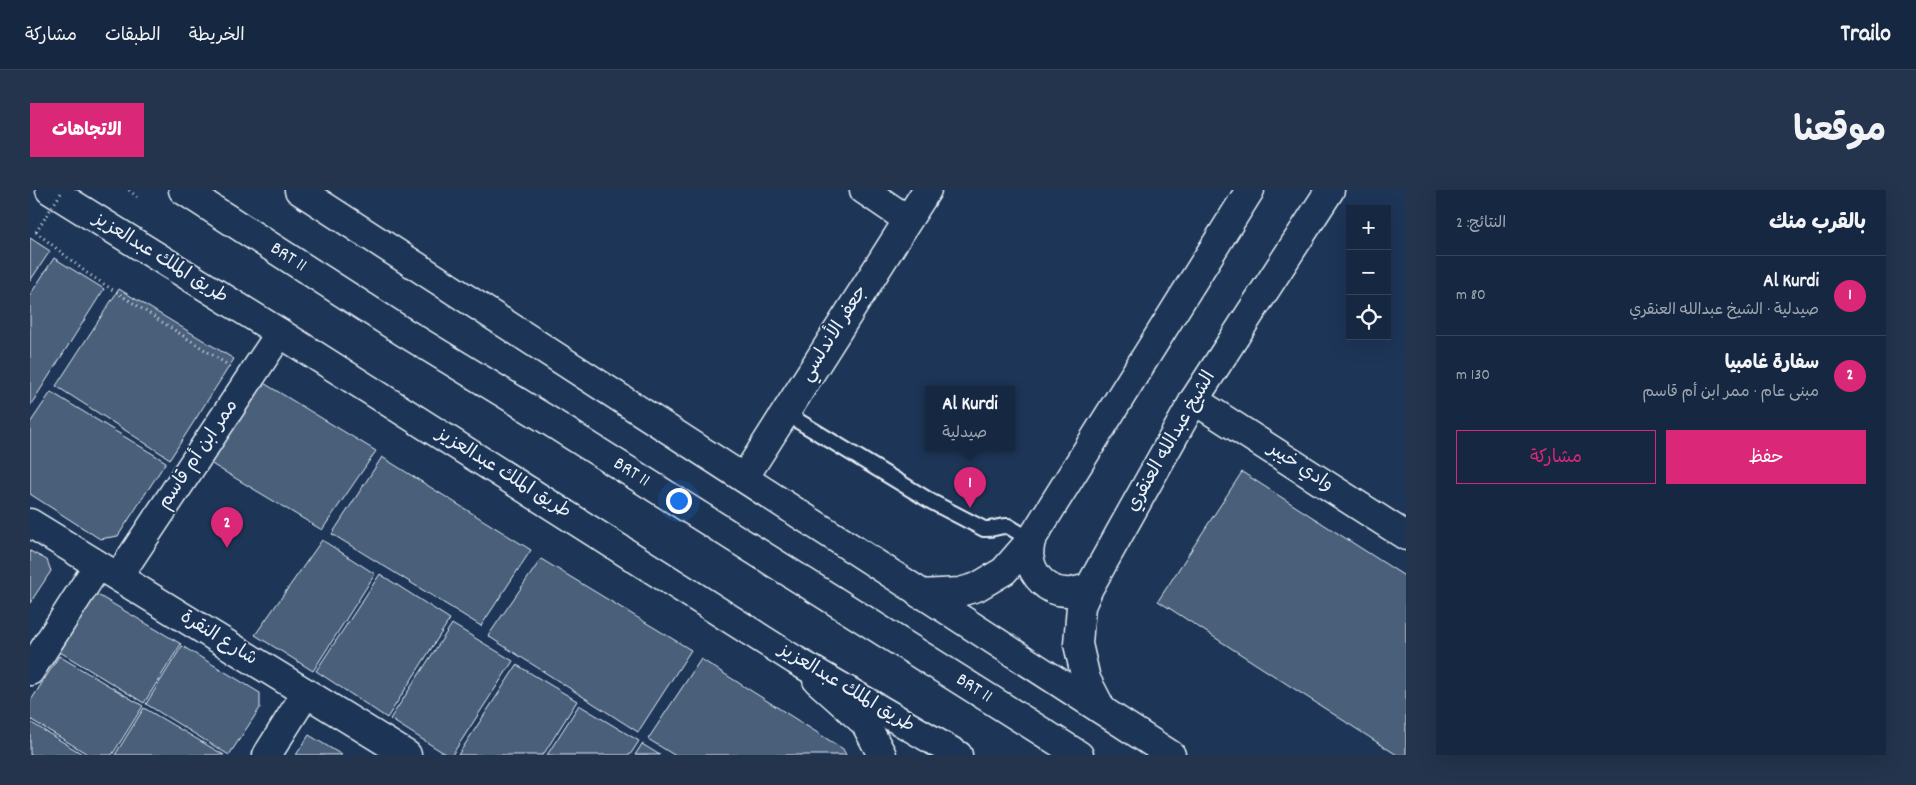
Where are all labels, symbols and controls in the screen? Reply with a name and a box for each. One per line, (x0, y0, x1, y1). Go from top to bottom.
text: Trailo (1840, 18, 1891, 52)
text: مشاركة (25, 24, 77, 49)
text: الطبقات (105, 24, 161, 49)
text: الخريطة (189, 24, 245, 49)
button: الاتجاهات (30, 103, 144, 157)
text: موقعنا (1793, 108, 1886, 158)
street label: طريق الملك عبدالعزيز (85, 205, 233, 312)
map controls (1346, 205, 1391, 340)
button: + (1346, 205, 1391, 250)
text: بالقرب منك (1769, 209, 1866, 239)
text: النتائج: 2 (1456, 212, 1506, 235)
street label: BRT 11 (265, 236, 312, 279)
button: − (1346, 250, 1391, 295)
text: Al Kurdi (1763, 269, 1819, 296)
street label: جعفر الأندلسي (793, 279, 875, 387)
text: 80 m (1456, 284, 1486, 307)
text: 1 (1848, 284, 1852, 307)
button: locate (1346, 295, 1391, 340)
text: صيدلية · الشيخ عبدالله العنقري (1629, 299, 1819, 322)
text: سفارة غامبيا (1725, 351, 1819, 378)
text: 130 m (1456, 364, 1490, 387)
text: 2 (1847, 364, 1854, 387)
street label: الشيخ عبدالله العنقري (1121, 366, 1223, 518)
text: مبنى عام · ممر ابن أم قاسم (1642, 381, 1819, 404)
popup (925, 386, 1015, 451)
text: Al Kurdi (942, 392, 998, 419)
street label: ممر ابن أم قاسم (152, 395, 246, 515)
street label: طريق الملك عبدالعزيز (428, 420, 576, 527)
text: صيدلية (942, 422, 987, 445)
button: مشاركة (1456, 430, 1656, 484)
button: حفظ (1666, 430, 1866, 484)
street label: وادي خيبر (1260, 436, 1338, 499)
street label: BRT 11 (608, 451, 655, 494)
pin: 1 (954, 467, 986, 508)
your location (666, 488, 692, 514)
pin: 2 (211, 507, 243, 548)
street label: شارع النقرة (174, 605, 262, 673)
street label: طريق الملك عبدالعزيز (771, 636, 919, 740)
street label: BRT 11 (950, 667, 997, 710)

